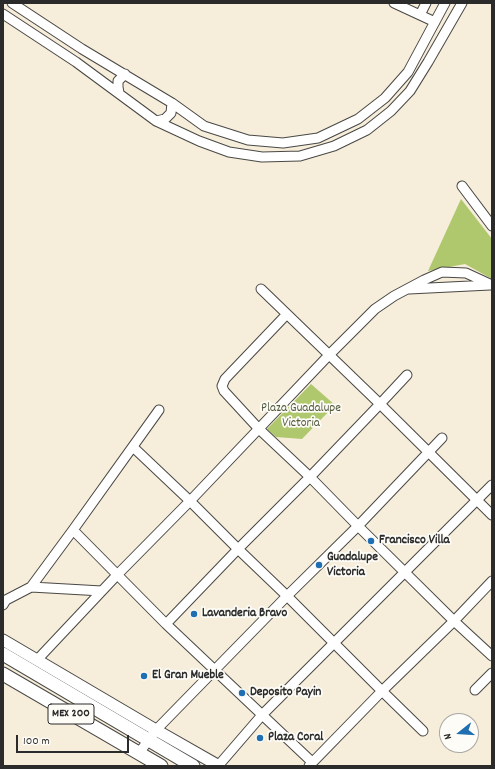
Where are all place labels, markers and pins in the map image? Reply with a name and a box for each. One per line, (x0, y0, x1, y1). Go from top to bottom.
place label: Francisco Villa (379, 533, 450, 549)
marker: Francisco Villa (366, 536, 376, 546)
place label: Guadalupe Victoria (327, 550, 378, 581)
marker: Guadalupe Victoria (314, 560, 324, 570)
place label: Lavanderia Bravo (202, 606, 287, 622)
marker: Lavanderia Bravo (189, 609, 199, 619)
place label: El Gran Mueble (152, 668, 224, 684)
marker: El Gran Mueble (139, 671, 149, 681)
place label: Deposito Payin (250, 685, 321, 701)
marker: Deposito Payin (237, 688, 247, 698)
place label: Plaza Coral (268, 730, 323, 746)
marker: Plaza Coral (255, 733, 265, 743)

